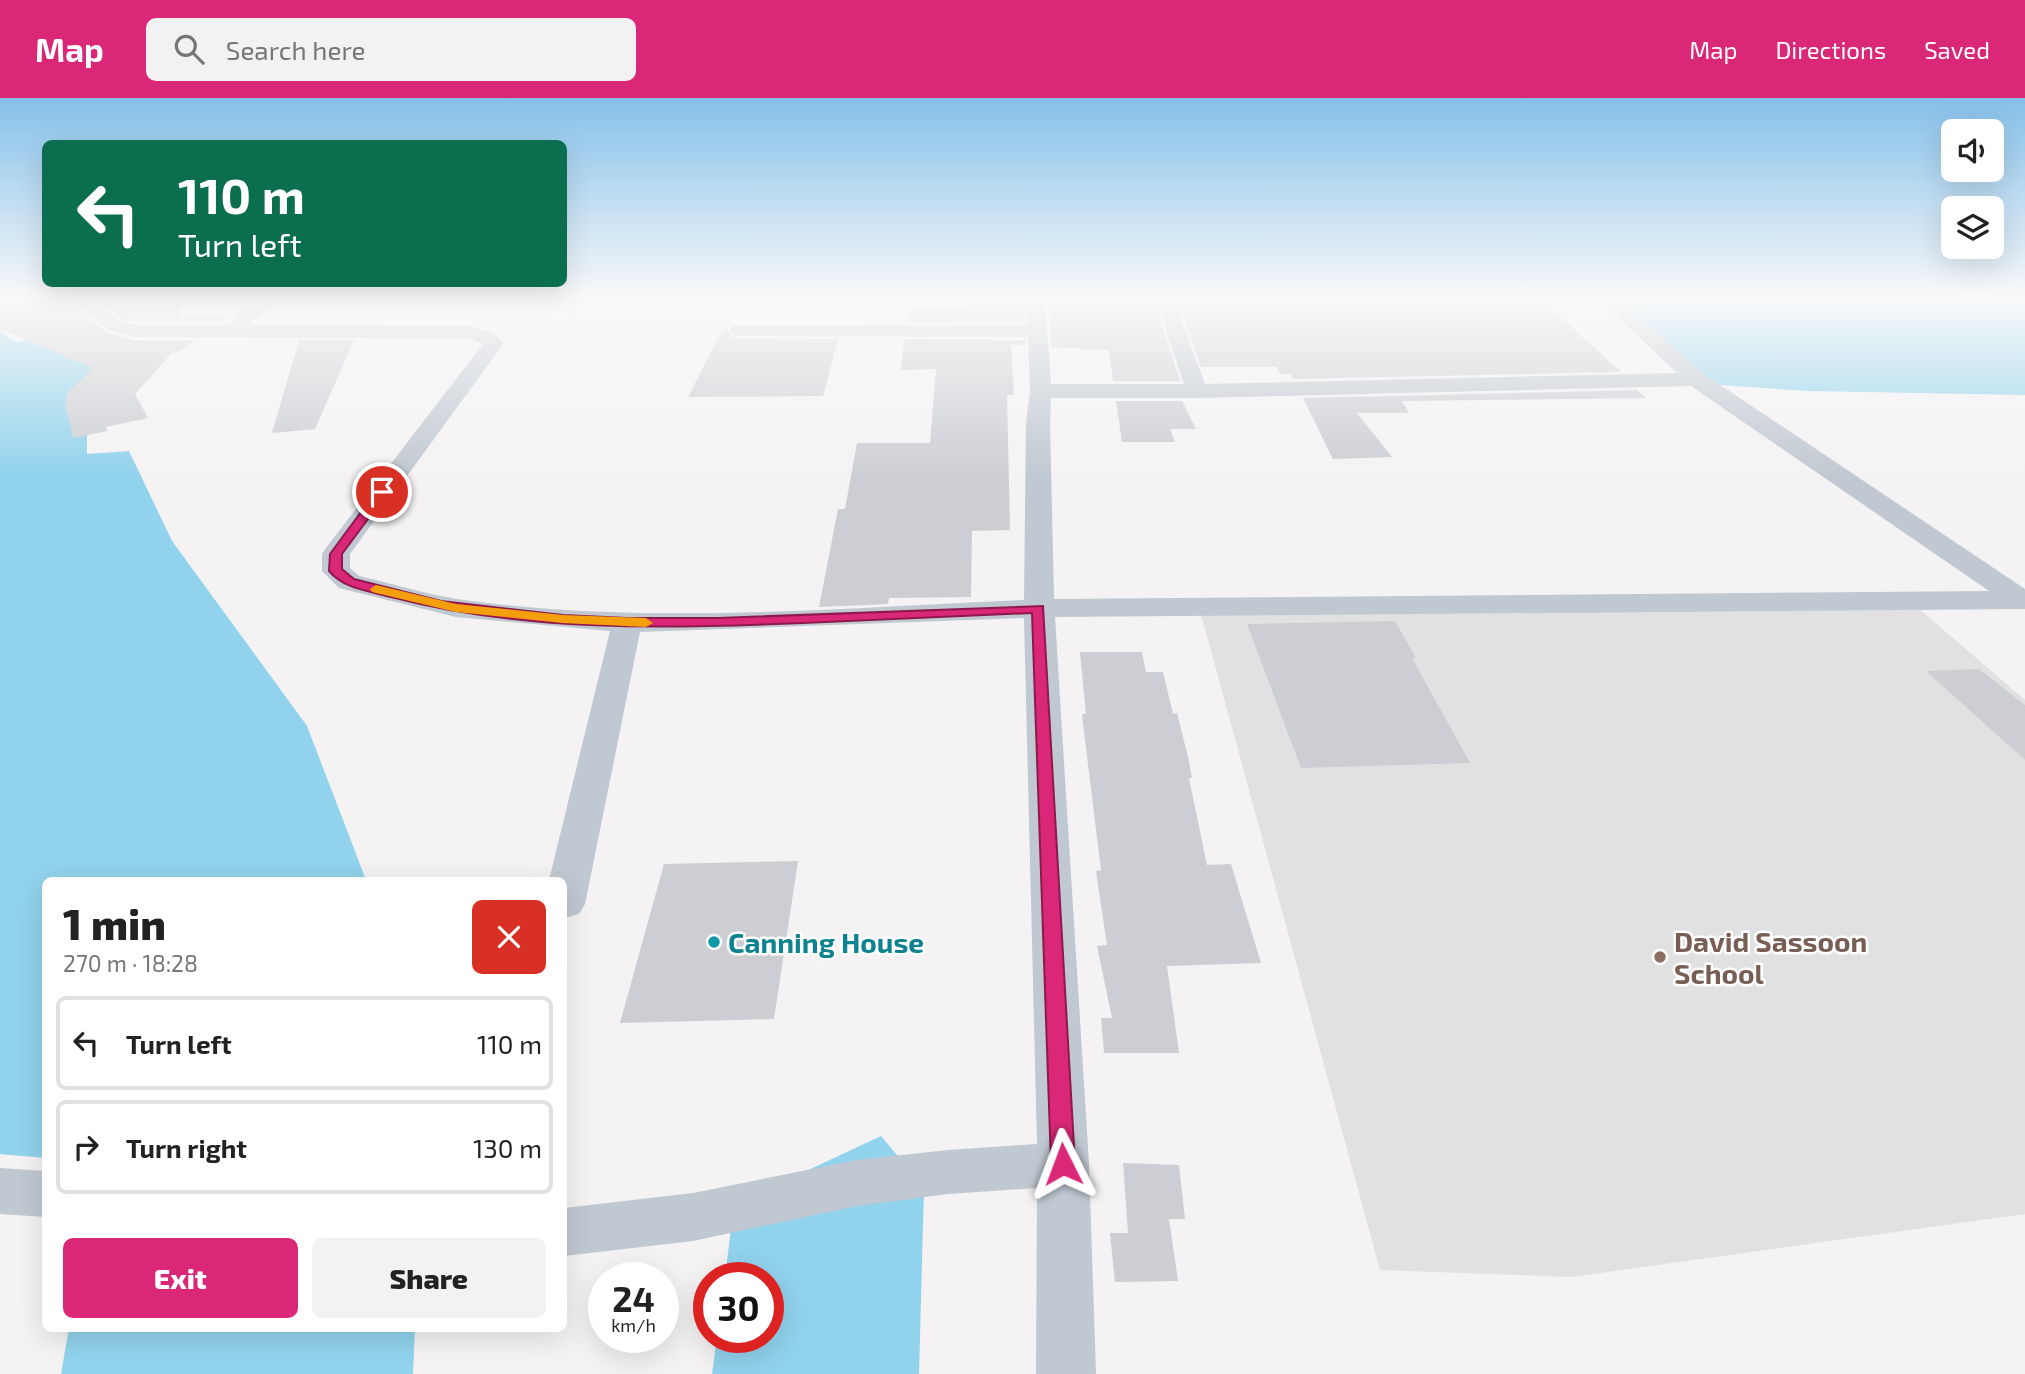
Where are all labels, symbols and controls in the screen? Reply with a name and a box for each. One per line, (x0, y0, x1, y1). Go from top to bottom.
search box (146, 18, 636, 81)
text: Map (35, 29, 104, 69)
icon: search (170, 30, 208, 68)
text: Search here (226, 34, 365, 65)
text: Map (1689, 35, 1737, 64)
text: Directions (1775, 35, 1886, 64)
text: Saved (1924, 35, 1990, 64)
map controls (1941, 119, 2004, 259)
button: sound (1941, 119, 2004, 182)
text: 110 m (178, 165, 305, 224)
icon: left (63, 168, 154, 259)
button: layers (1941, 196, 2004, 259)
text: Turn left (178, 225, 302, 263)
pin (352, 462, 412, 522)
icon: arrive (363, 473, 401, 511)
text: 1 min (63, 898, 166, 948)
button: close (472, 900, 546, 974)
place label: David Sassoon School (1674, 924, 1867, 990)
place label: Canning House (728, 925, 924, 959)
marker: Canning House (706, 934, 722, 950)
text: 270 m · 18:28 (63, 949, 198, 977)
marker: David Sassoon School (1652, 949, 1668, 965)
icon: left (67, 1024, 105, 1062)
text: Turn left (126, 1028, 232, 1059)
text: 110 m (477, 1028, 542, 1059)
position arrow (1026, 1127, 1100, 1201)
icon: right (67, 1128, 105, 1166)
text: Turn right (126, 1132, 247, 1163)
text: 130 m (473, 1132, 542, 1163)
button: Exit (63, 1238, 298, 1318)
button: Share (312, 1238, 546, 1318)
speed limit sign: 30 (693, 1262, 784, 1353)
text: 24 (612, 1277, 655, 1319)
text: km/h (611, 1314, 656, 1336)

